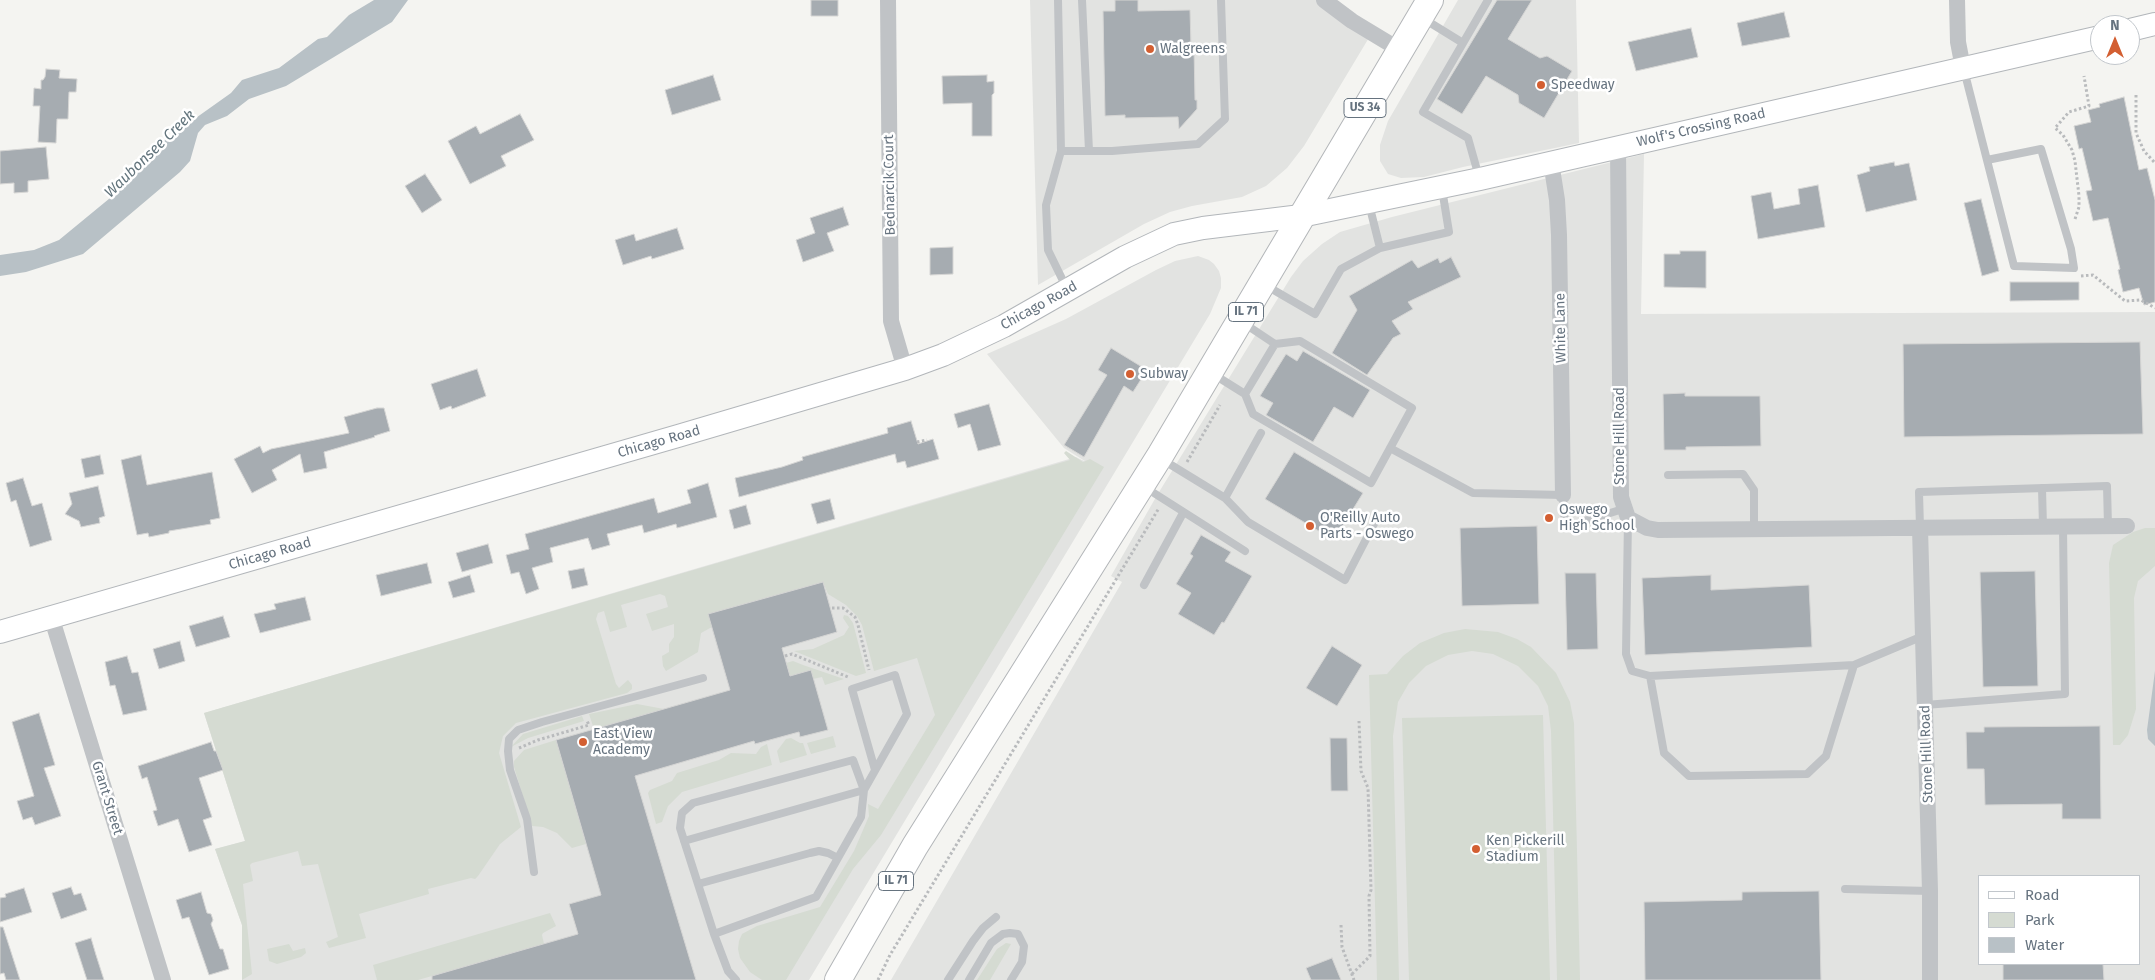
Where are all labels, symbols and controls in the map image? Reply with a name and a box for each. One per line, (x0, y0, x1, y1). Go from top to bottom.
north arrow (2090, 15, 2140, 65)
text: N (2110, 17, 2120, 34)
place label: Walgreens (1160, 41, 1225, 57)
marker: Walgreens (1144, 43, 1156, 55)
place label: Speedway (1551, 77, 1615, 93)
marker: Speedway (1535, 79, 1547, 91)
road number: US 34 (1344, 99, 1386, 118)
street label: Wolf's Crossing Road (1635, 105, 1767, 151)
water label: Waubonsee Creek (101, 106, 199, 202)
street label: Bednarcik Court (881, 134, 899, 236)
street label: Chicago Road (998, 278, 1080, 334)
street label: White Lane (1552, 293, 1570, 363)
road number: IL 71 (1228, 302, 1264, 322)
place label: Subway (1140, 366, 1188, 382)
marker: Subway (1124, 368, 1136, 380)
street label: Stone Hill Road (1612, 387, 1628, 485)
street label: Chicago Road (616, 422, 702, 462)
place label: Oswego High School (1559, 502, 1635, 534)
place label: O'Reilly Auto Parts - Oswego (1320, 510, 1414, 542)
marker: Oswego High School (1543, 512, 1555, 524)
marker: O'Reilly Auto Parts - Oswego (1304, 520, 1316, 532)
street label: Chicago Road (227, 534, 313, 574)
street label: Stone Hill Road (1917, 705, 1937, 803)
place label: East View Academy (593, 726, 652, 759)
marker: East View Academy (577, 736, 589, 748)
street label: Grant Street (88, 759, 126, 837)
place label: Ken Pickerill Stadium (1486, 833, 1565, 866)
marker: Ken Pickerill Stadium (1470, 843, 1482, 855)
road number: IL 71 (878, 871, 914, 890)
legend (1978, 875, 2140, 965)
text: Road (2025, 886, 2060, 904)
text: Park (2025, 911, 2055, 929)
text: Water (2025, 936, 2064, 954)

